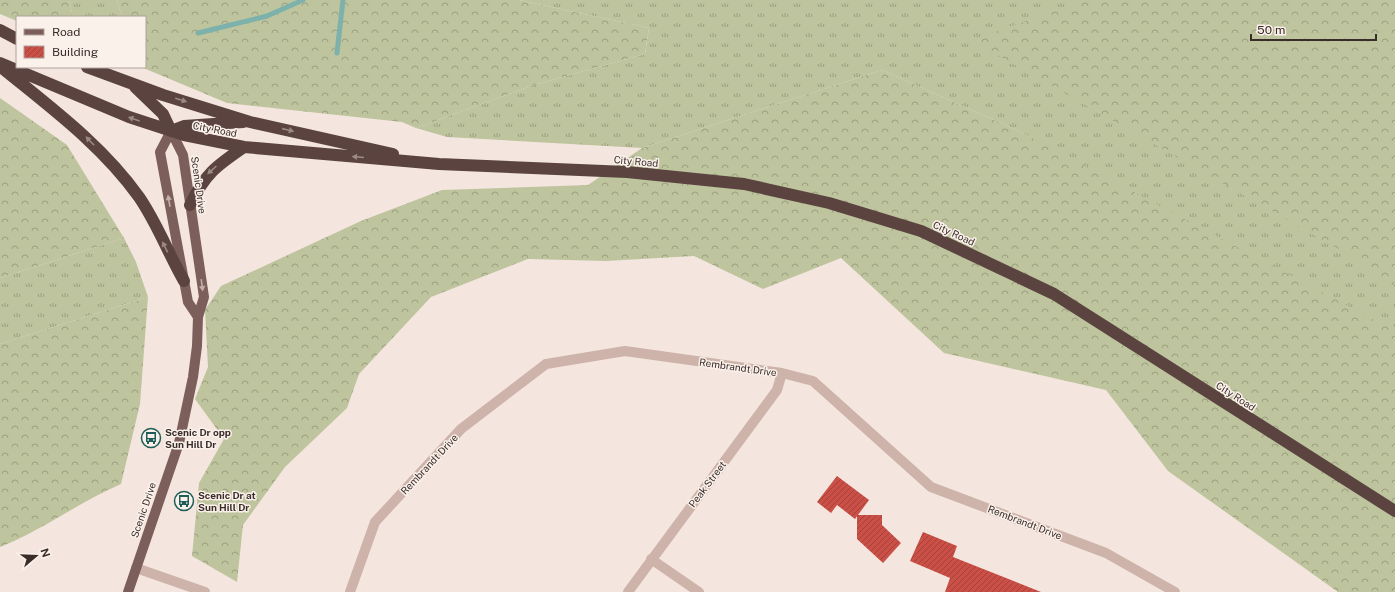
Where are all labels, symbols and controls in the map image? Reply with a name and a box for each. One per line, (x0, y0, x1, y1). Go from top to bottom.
legend (16, 16, 146, 68)
scale bar (1251, 16, 1376, 42)
text: 50 m (1257, 23, 1285, 37)
text: Road (52, 25, 80, 39)
text: Building (52, 45, 98, 59)
one-way arrow (176, 97, 188, 103)
one-way arrow (128, 116, 140, 122)
street label: City Road (192, 119, 238, 139)
one-way arrow (282, 128, 294, 134)
one-way arrow (86, 137, 95, 146)
street label: City Road (613, 153, 659, 169)
one-way arrow (352, 154, 364, 160)
street label: Scenic Drive (189, 156, 209, 215)
one-way arrow (207, 165, 217, 174)
one-way arrow (166, 195, 172, 207)
street label: City Road (931, 218, 977, 248)
one-way arrow (162, 241, 168, 252)
one-way arrow (199, 279, 205, 291)
street label: Rembrandt Drive (698, 356, 778, 378)
street label: City Road (1214, 379, 1258, 413)
place label: Scenic Dr opp Sun Hill Dr (165, 426, 231, 450)
bus stop icon: Scenic Dr opp Sun Hill Dr (140, 427, 162, 449)
street label: Rembrandt Drive (398, 431, 460, 497)
street label: Peak Street (686, 458, 728, 509)
street label: Scenic Drive (128, 480, 158, 539)
place label: Scenic Dr at Sun Hill Dr (198, 489, 256, 513)
bus stop icon: Scenic Dr at Sun Hill Dr (173, 490, 195, 512)
street label: Rembrandt Drive (986, 502, 1064, 542)
north arrow (16, 536, 56, 576)
text: N (38, 547, 53, 559)

